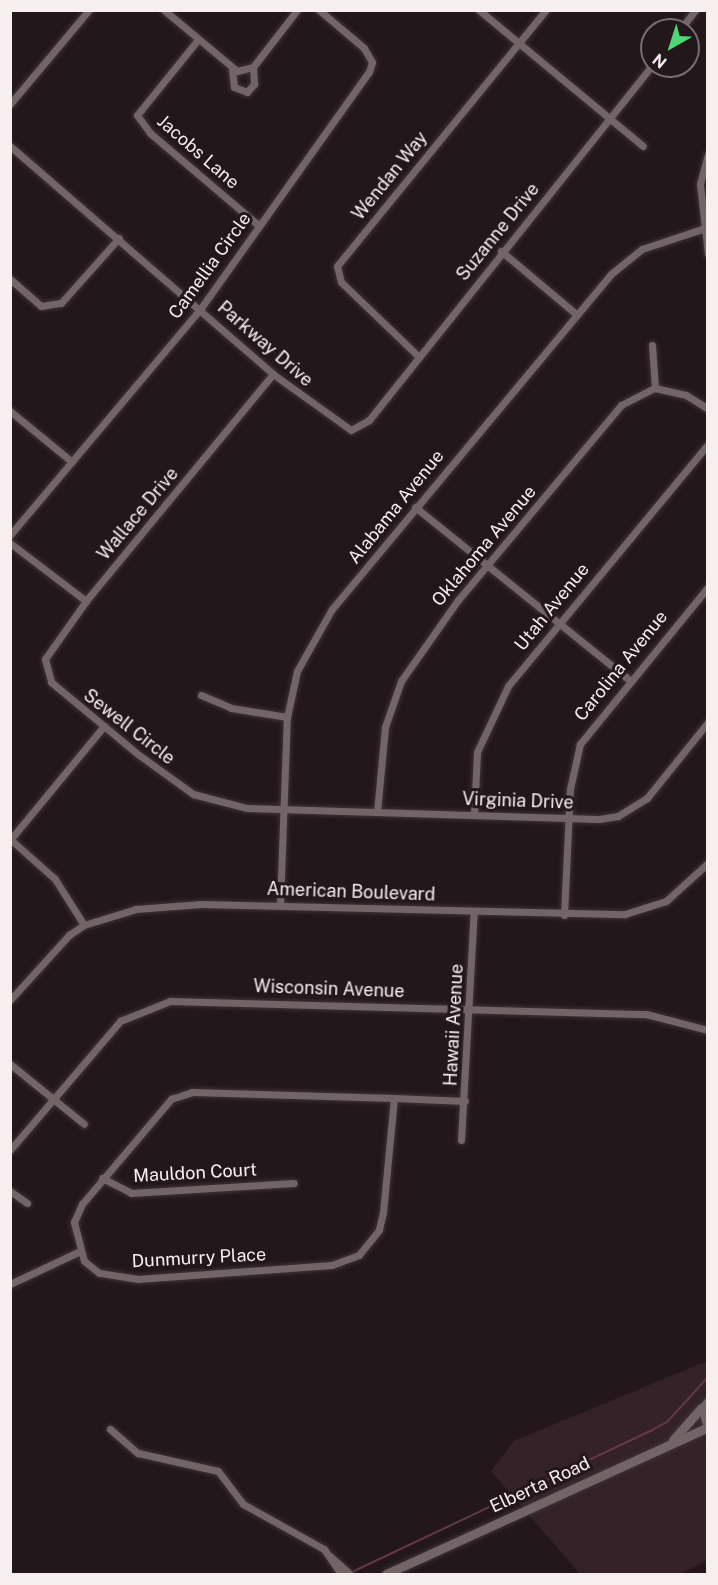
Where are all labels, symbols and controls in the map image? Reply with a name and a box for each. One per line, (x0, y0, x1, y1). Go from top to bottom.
north arrow (640, 18, 700, 78)
text: N (649, 50, 670, 72)
street label: Jacobs Lane (153, 111, 243, 193)
street label: Wendan Way (348, 127, 432, 225)
street label: Suzanne Drive (452, 179, 544, 285)
street label: Camellia Circle (164, 209, 256, 323)
street label: Parkway Drive (213, 297, 317, 391)
street label: Alabama Avenue (343, 446, 449, 568)
street label: Wallace Drive (93, 463, 183, 565)
street label: Oklahoma Avenue (427, 481, 541, 611)
street label: Utah Avenue (510, 559, 594, 655)
street label: Carolina Avenue (570, 606, 672, 726)
street label: Sewell Circle (79, 685, 179, 769)
street label: Virginia Drive (462, 788, 574, 814)
street label: American Boulevard (266, 878, 436, 906)
street label: Hawaii Avenue (440, 963, 468, 1087)
street label: Wisconsin Avenue (253, 976, 405, 1002)
street label: Mauldon Court (133, 1159, 257, 1187)
street label: Dunmurry Place (131, 1244, 267, 1272)
street label: Elberta Road (487, 1452, 593, 1518)

